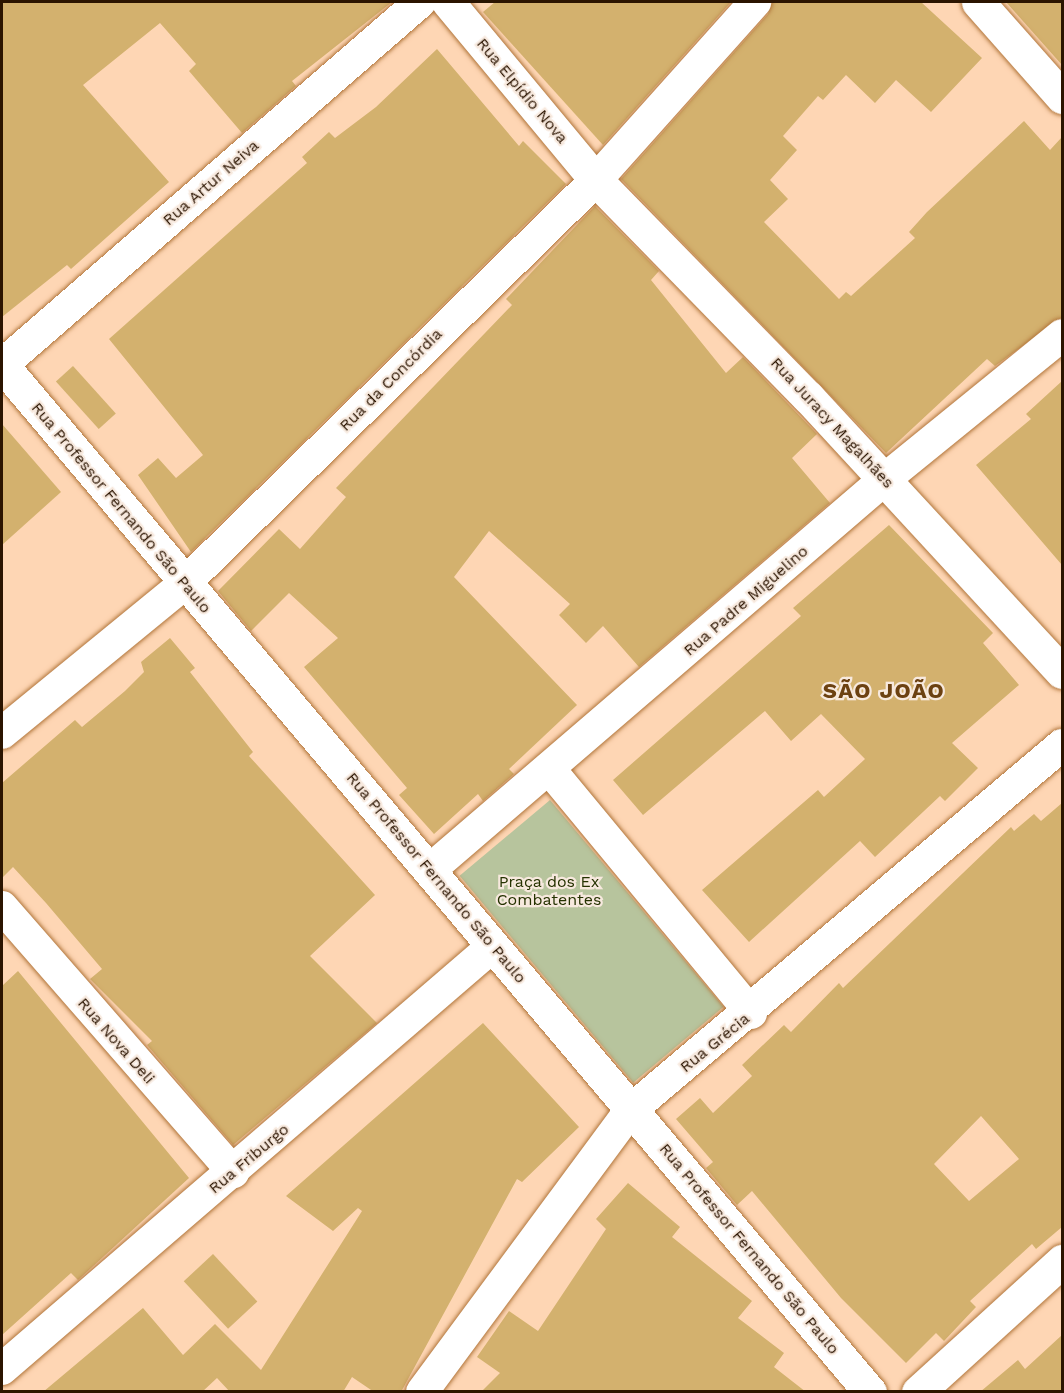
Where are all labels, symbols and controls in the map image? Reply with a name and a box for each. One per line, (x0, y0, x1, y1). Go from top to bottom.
street label: Rua Elpídio Nova (472, 34, 572, 148)
street label: Rua Artur Neiva (159, 136, 263, 230)
street label: Rua da Concórdia (335, 324, 447, 436)
street label: Rua Juracy Magalhães (766, 353, 898, 493)
street label: Rua Professor Fernando São Paulo (27, 398, 215, 618)
street label: Rua Padre Miguelino (680, 542, 812, 660)
district label: SÃO JOÃO (823, 678, 945, 704)
street label: Rua Professor Fernando São Paulo (342, 768, 530, 988)
park label: Praça dos Ex Combatentes (497, 872, 601, 910)
street label: Rua Nova Deli (73, 994, 159, 1088)
street label: Rua Grécia (676, 1009, 754, 1077)
street label: Rua Friburgo (205, 1120, 293, 1198)
street label: Rua Professor Fernando São Paulo (655, 1139, 843, 1359)

